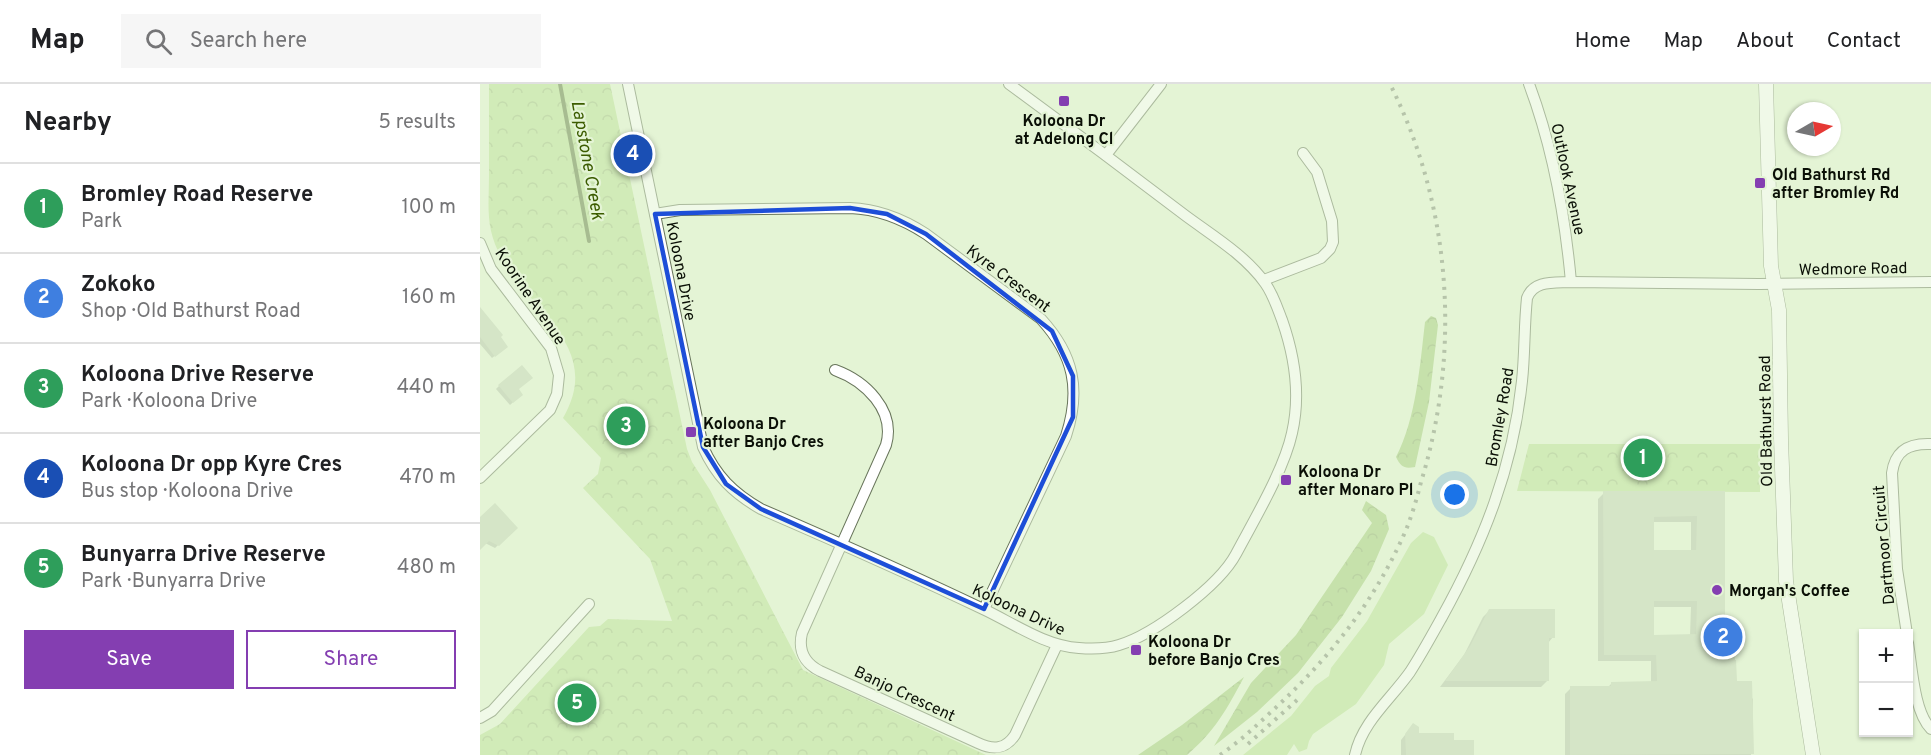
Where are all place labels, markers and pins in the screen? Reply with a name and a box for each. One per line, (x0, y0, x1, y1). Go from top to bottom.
marker: Koloona Dr at Adelong Cl (1057, 94, 1071, 108)
place label: Koloona Dr at Adelong Cl (1015, 112, 1114, 150)
pin: 4 (614, 132, 652, 176)
place label: Old Bathurst Rd after Bromley Rd (1772, 166, 1899, 204)
marker: Old Bathurst Rd after Bromley Rd (1753, 176, 1767, 190)
pin: 3 (606, 404, 646, 448)
place label: Koloona Dr after Banjo Cres (703, 415, 824, 453)
marker: Koloona Dr after Banjo Cres (684, 425, 698, 439)
pin: 1 (1624, 436, 1662, 481)
place label: Koloona Dr after Monaro Pl (1298, 463, 1413, 501)
marker: Koloona Dr after Monaro Pl (1279, 473, 1293, 487)
place label: Morgan's Coffee (1729, 582, 1850, 602)
marker: Morgan's Coffee (1710, 583, 1724, 597)
pin: 2 (1704, 614, 1742, 660)
place label: Koloona Dr before Banjo Cres (1148, 633, 1280, 671)
marker: Koloona Dr before Banjo Cres (1129, 643, 1143, 657)
pin: 5 (558, 680, 596, 726)

